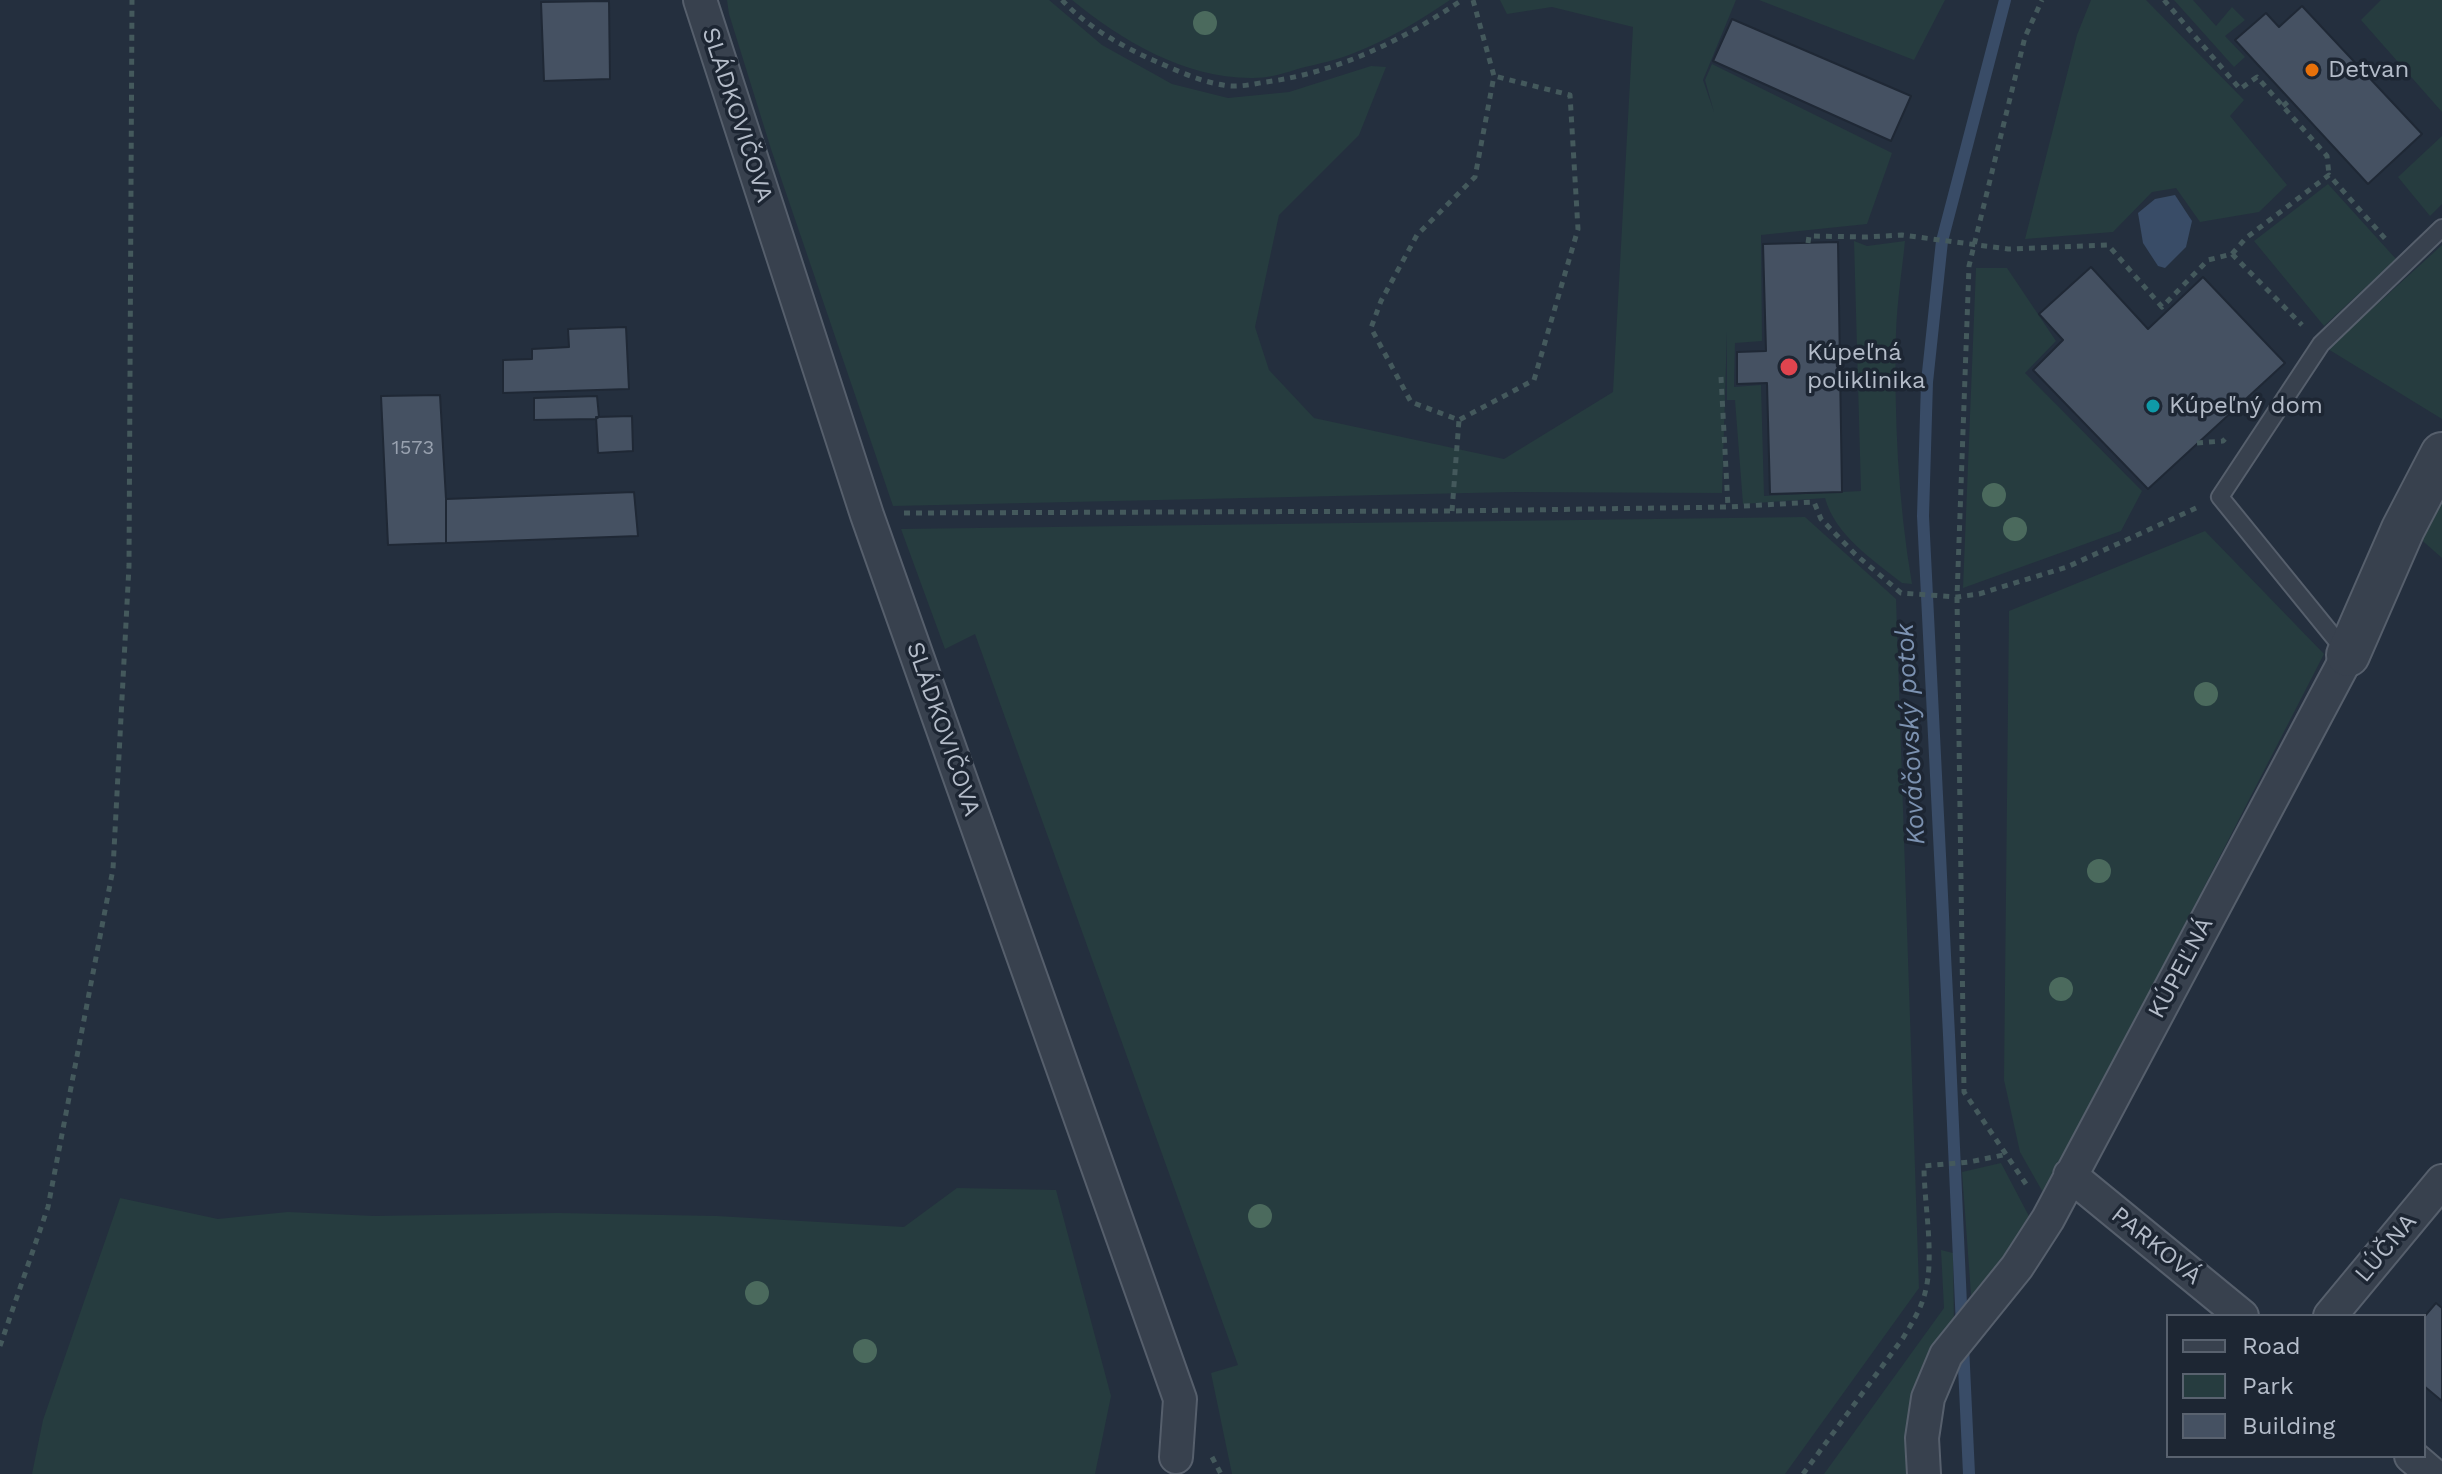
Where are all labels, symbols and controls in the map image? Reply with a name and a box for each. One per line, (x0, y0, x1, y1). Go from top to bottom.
street label: SLÁDKOVIČOVA (695, 24, 779, 206)
place label: Detvan (2328, 56, 2409, 84)
marker: Detvan (2303, 61, 2321, 79)
place label: Kúpeľná poliklinika (1807, 339, 1926, 395)
marker: Kúpeľná poliklinika (1778, 356, 1800, 378)
place label: Kúpeľný dom (2169, 392, 2323, 420)
marker: Kúpeľný dom (2144, 397, 2162, 415)
house number: 1573 (392, 436, 434, 460)
water label: Kováčovský potok (1890, 622, 1932, 846)
street label: SLÁDKOVIČOVA (900, 638, 986, 820)
street label: KÚPEĽNÁ (2142, 912, 2220, 1024)
street label: PARKOVÁ (2105, 1201, 2207, 1291)
street label: LÚČNA (2349, 1208, 2423, 1288)
legend (2166, 1314, 2426, 1458)
text: Road (2242, 1332, 2301, 1360)
text: Park (2242, 1372, 2294, 1400)
text: Building (2242, 1412, 2335, 1440)

